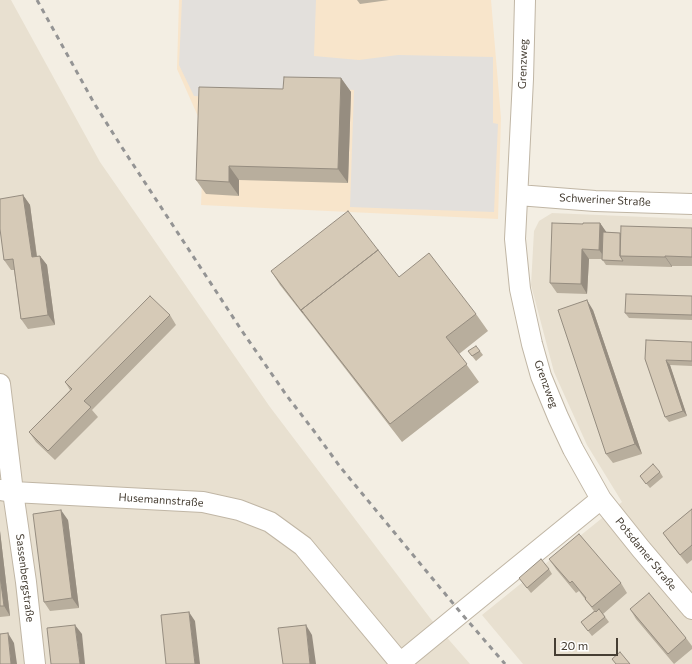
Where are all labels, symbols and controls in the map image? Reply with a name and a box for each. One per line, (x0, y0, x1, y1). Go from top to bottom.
street label: Grenzweg (516, 39, 530, 89)
street label: Schweriner Straße (559, 191, 651, 209)
street label: Grenzweg (531, 358, 561, 410)
street label: Husemannstraße (118, 490, 204, 510)
street label: Potsdamer Straße (613, 515, 679, 593)
street label: Sassenbergstraße (13, 533, 37, 623)
scale bar (556, 630, 620, 656)
text: 20 m (561, 638, 588, 652)

